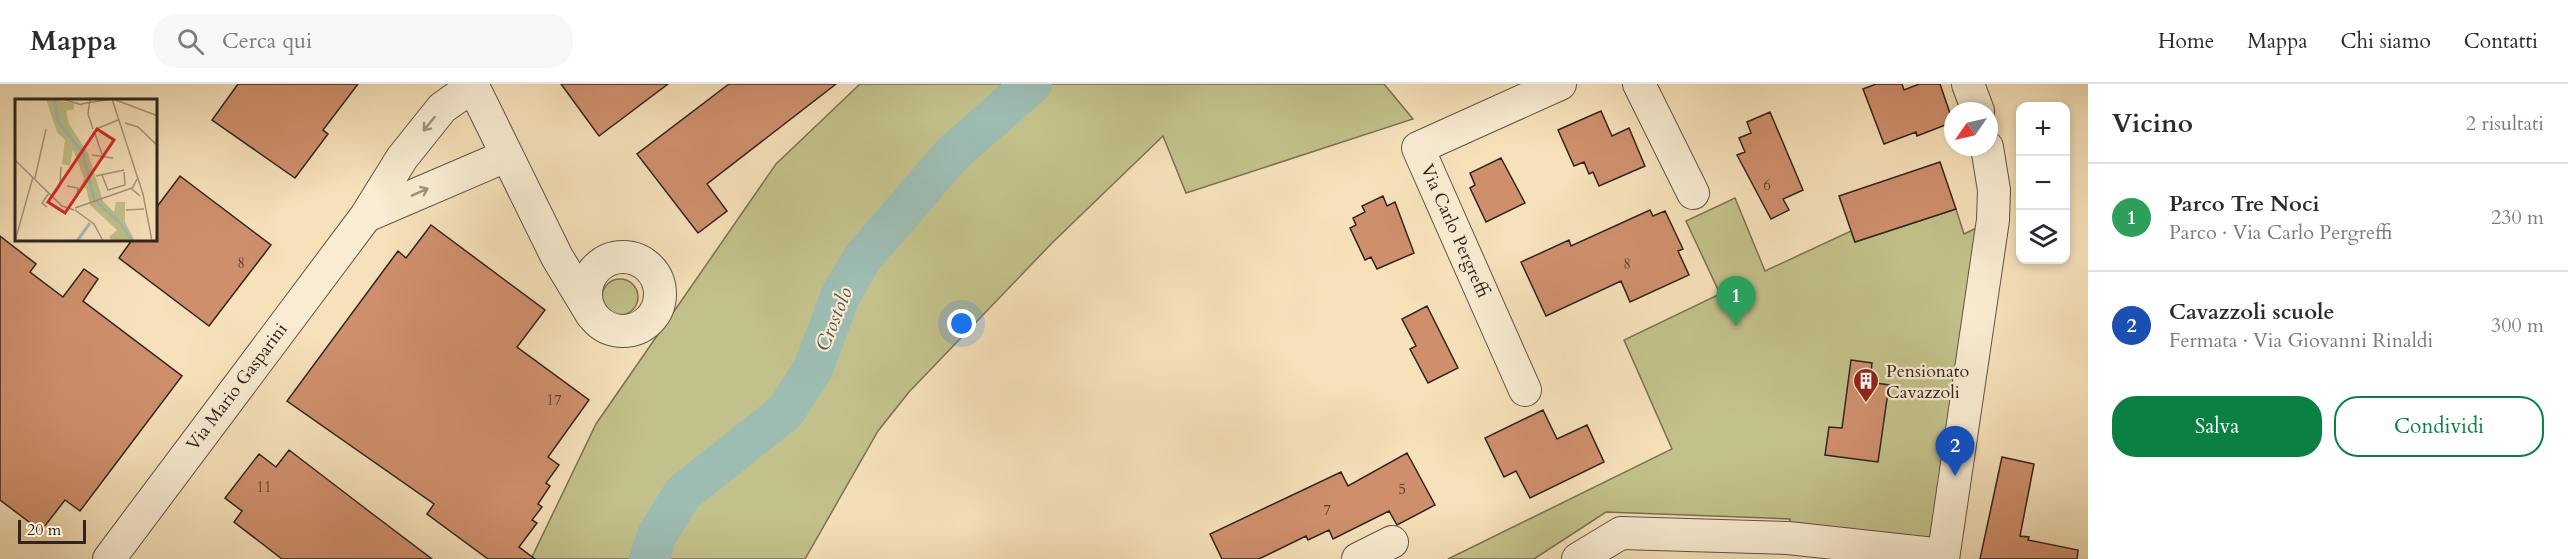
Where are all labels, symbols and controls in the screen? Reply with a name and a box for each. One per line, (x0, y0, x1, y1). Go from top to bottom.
search box (153, 14, 573, 68)
text: Mappa (30, 22, 117, 60)
icon: search (174, 25, 207, 58)
text: Cerca qui (222, 26, 312, 56)
text: Home (2158, 27, 2214, 56)
text: Mappa (2247, 27, 2308, 56)
text: Chi siamo (2341, 27, 2431, 56)
text: Contatti (2464, 27, 2538, 56)
inset map (15, 99, 158, 242)
north arrow (1944, 102, 1998, 156)
map controls (2016, 102, 2070, 264)
button: + (2016, 102, 2070, 156)
text: Vicino (2112, 106, 2193, 141)
text: 2 risultati (2466, 110, 2544, 137)
one-way arrow (422, 116, 435, 132)
button: − (2016, 156, 2070, 210)
street label: Via Carlo Pergreffi (1414, 160, 1496, 302)
house number: 6 (1763, 175, 1771, 195)
one-way arrow (410, 186, 428, 197)
text: Parco Tre Noci (2169, 189, 2320, 219)
text: 1 (2126, 204, 2137, 231)
text: 230 m (2491, 204, 2544, 231)
button: layers (2016, 210, 2070, 264)
text: Parco · Via Carlo Pergreffi (2169, 219, 2392, 246)
house number: 8 (237, 253, 245, 273)
house number: 8 (1623, 254, 1631, 274)
pin: 1 (1716, 276, 1756, 326)
water label: Crostolo (809, 283, 859, 355)
text: Cavazzoli scuole (2169, 297, 2334, 327)
your location (947, 309, 976, 338)
text: 2 (2126, 312, 2137, 339)
text: 300 m (2491, 312, 2544, 339)
street label: Via Mario Gasparini (181, 318, 293, 456)
text: Fermata · Via Giovanni Rinaldi (2169, 327, 2433, 354)
place label: Pensionato Cavazzoli (1886, 359, 1970, 405)
building icon: Pensionato Cavazzoli (1851, 366, 1881, 404)
house number: 17 (546, 390, 562, 410)
button: Salva (2112, 396, 2322, 457)
button: Condividi (2334, 396, 2544, 457)
pin: 2 (1936, 426, 1974, 476)
house number: 11 (256, 477, 272, 497)
house number: 5 (1398, 479, 1406, 499)
house number: 7 (1323, 500, 1331, 520)
scale bar (18, 517, 86, 544)
text: 20 m (27, 519, 61, 541)

